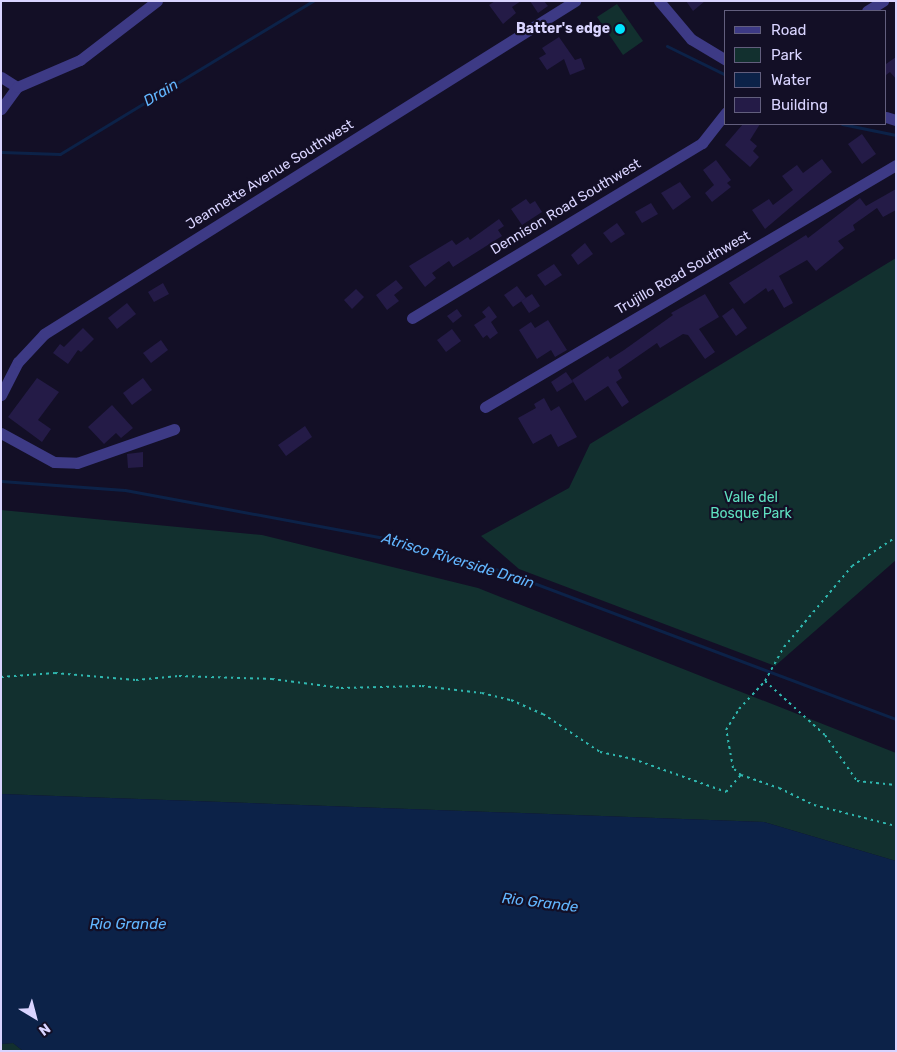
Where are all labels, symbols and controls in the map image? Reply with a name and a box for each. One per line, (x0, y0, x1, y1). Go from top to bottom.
legend (724, 10, 887, 125)
place label: Batter's edge (516, 21, 610, 37)
text: Road (771, 21, 807, 39)
marker: Batter's edge (614, 23, 626, 35)
text: Park (771, 46, 802, 64)
text: Water (771, 71, 811, 89)
water label: Drain (140, 76, 182, 110)
text: Building (771, 96, 828, 114)
street label: Jeannette Avenue Southwest (183, 116, 357, 234)
street label: Dennison Road Southwest (488, 155, 644, 259)
street label: Trujillo Road Southwest (612, 227, 754, 319)
park label: Valle del Bosque Park (710, 490, 792, 522)
water label: Atrisco Riverside Drain (380, 529, 536, 593)
water label: Rio Grande (501, 889, 579, 917)
water label: Rio Grande (90, 916, 166, 934)
north arrow (10, 992, 60, 1042)
text: N (35, 1020, 53, 1039)

